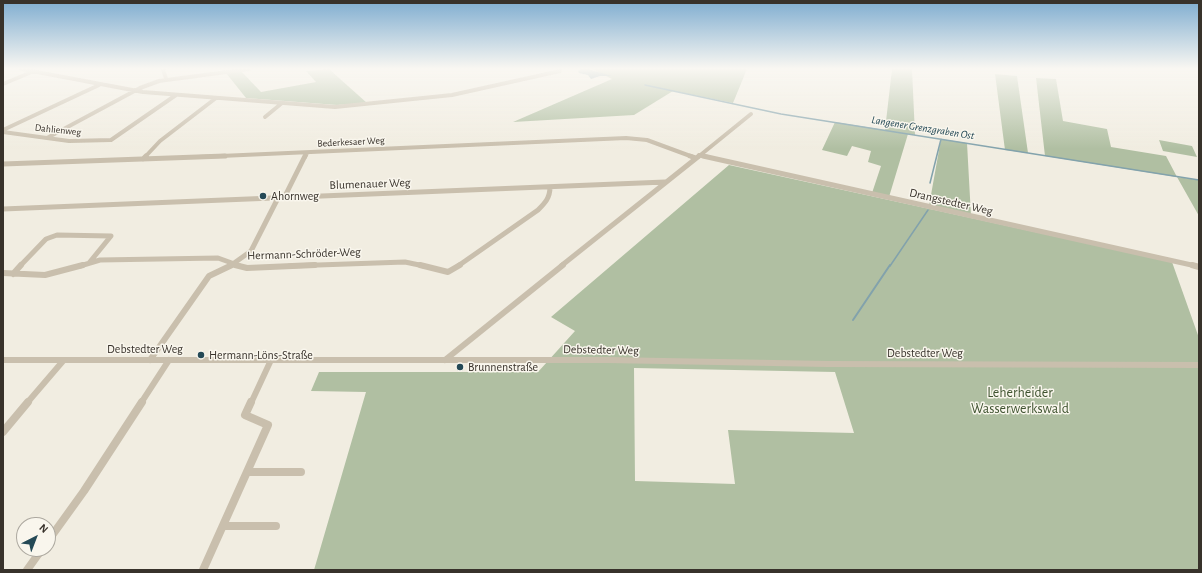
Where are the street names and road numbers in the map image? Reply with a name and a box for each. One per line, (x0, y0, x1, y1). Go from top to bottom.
street label: Dahlienweg (34, 122, 82, 138)
street label: Bederkesaer Weg (317, 134, 385, 150)
street label: Blumenauer Weg (329, 175, 411, 193)
street label: Drangstedter Weg (908, 185, 994, 219)
street label: Hermann-Schröder-Weg (247, 245, 361, 263)
street label: Debstedter Weg (107, 342, 183, 356)
street label: Debstedter Weg (563, 342, 639, 358)
street label: Debstedter Weg (887, 346, 963, 360)

